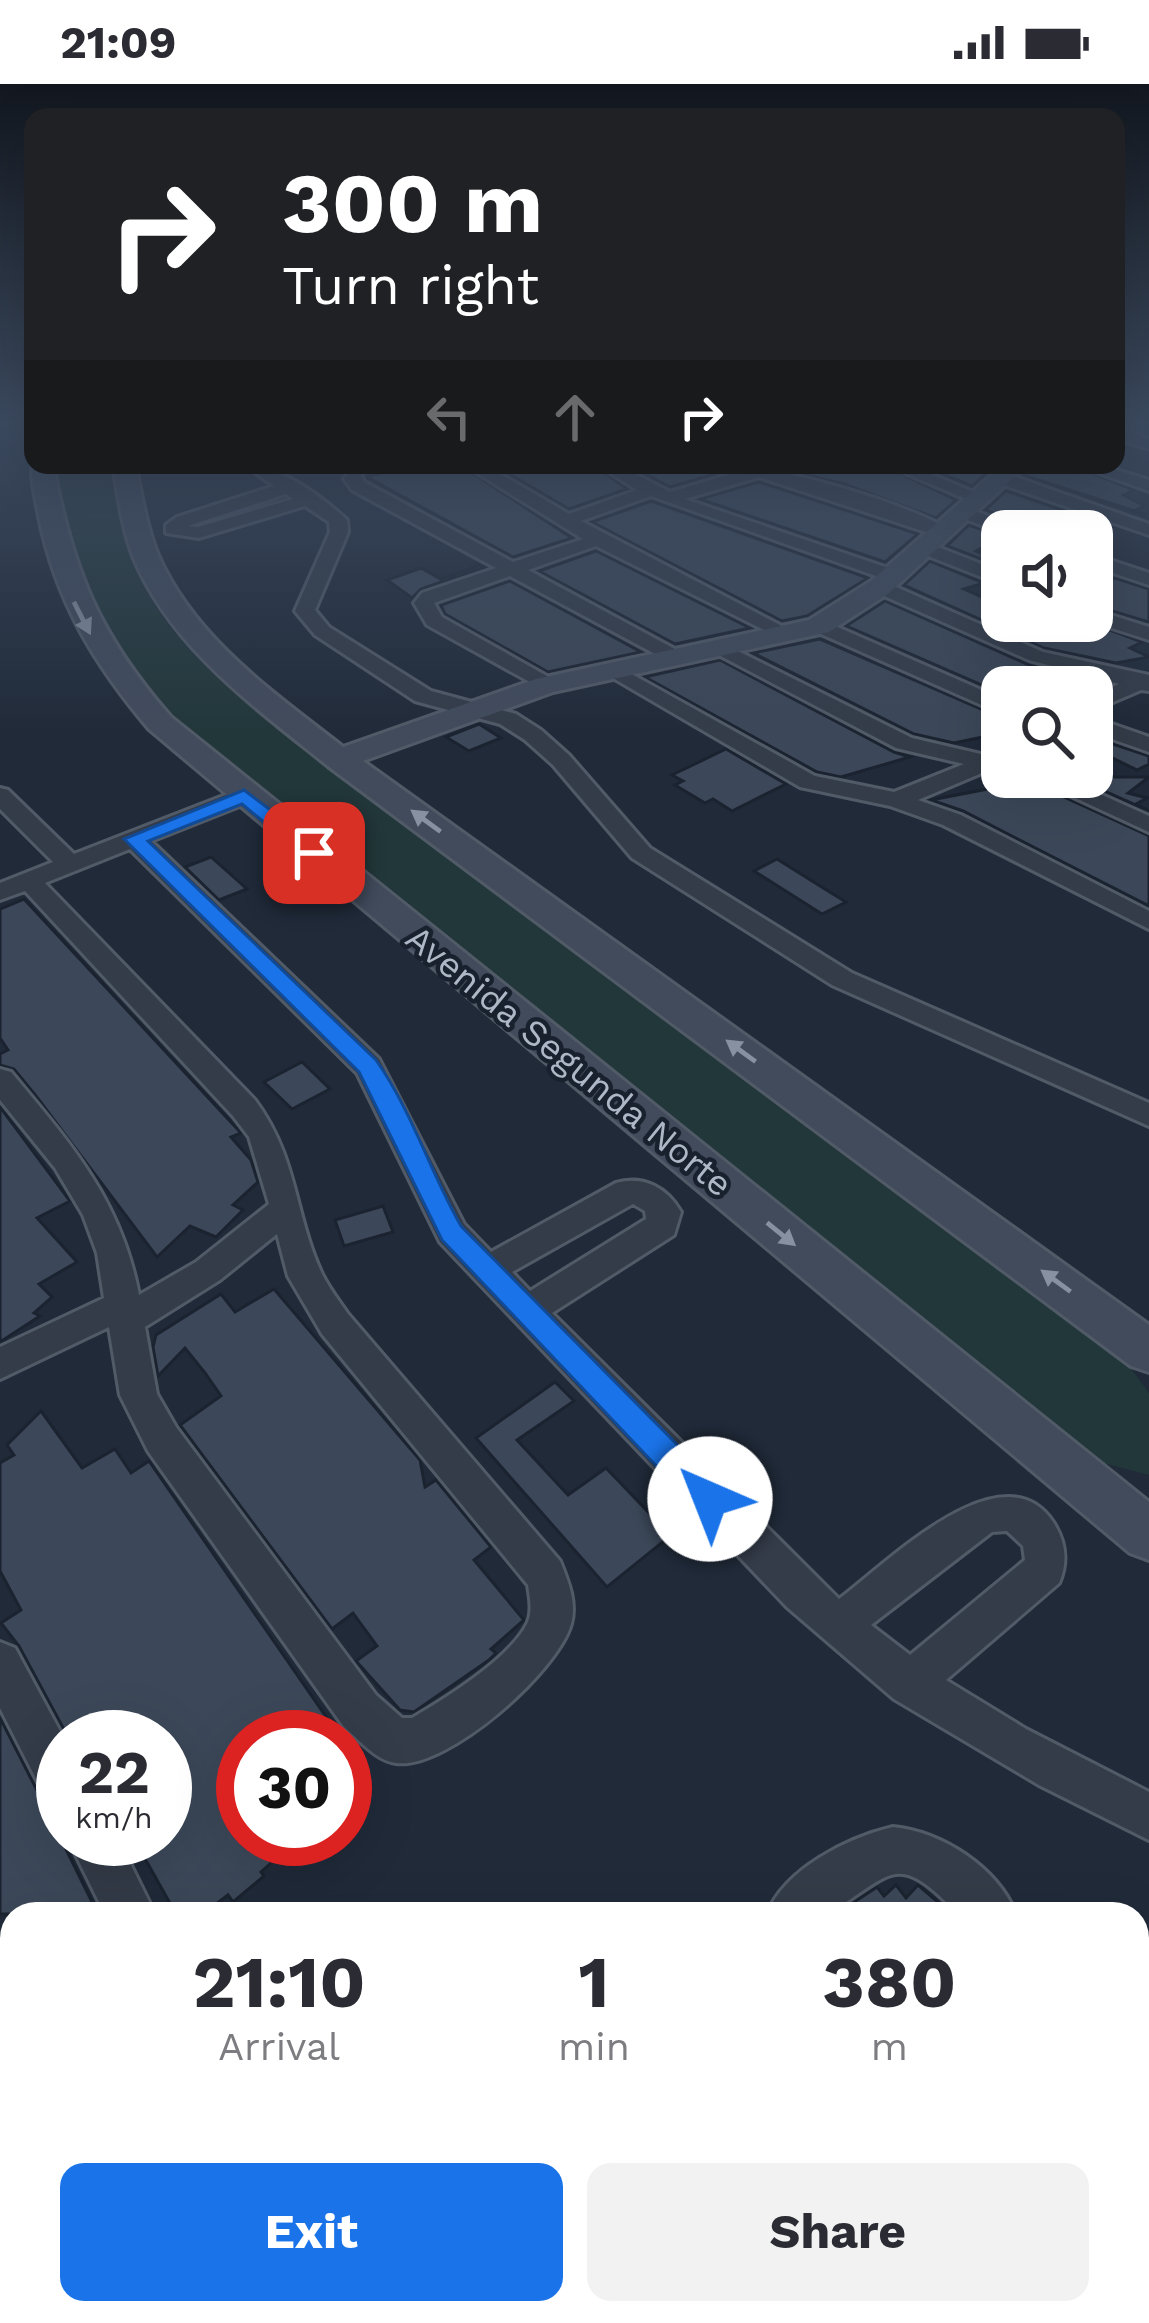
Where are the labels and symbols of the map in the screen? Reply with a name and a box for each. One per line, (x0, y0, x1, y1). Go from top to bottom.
one-way arrow (71, 600, 91, 635)
pin (263, 802, 365, 904)
one-way arrow (410, 810, 442, 834)
street label: Avenida Segunda Norte (397, 916, 741, 1206)
one-way arrow (725, 1039, 757, 1063)
one-way arrow (766, 1220, 796, 1246)
one-way arrow (1040, 1270, 1072, 1294)
position arrow (647, 1436, 773, 1562)
speed limit sign: 30 (216, 1710, 372, 1866)

